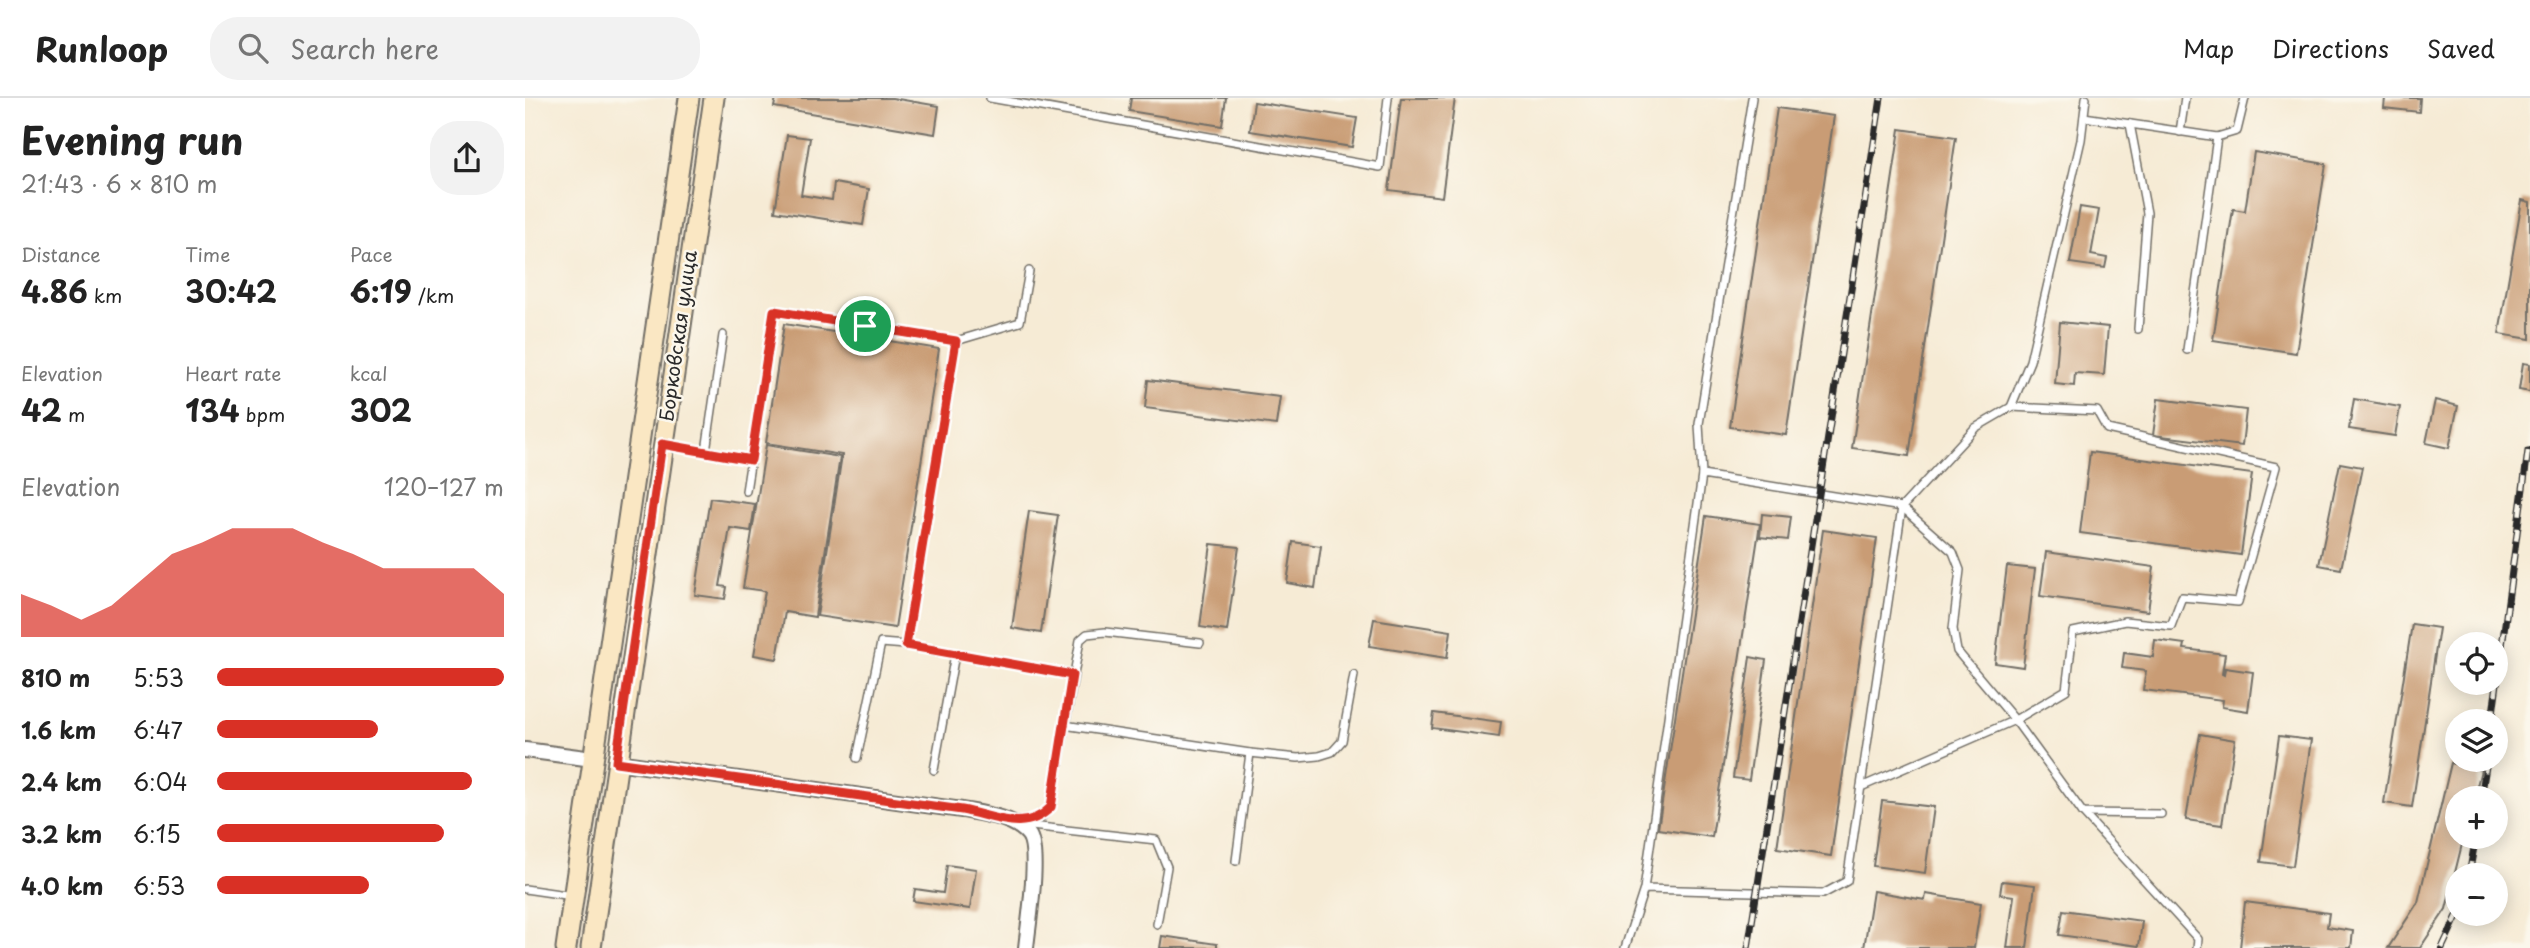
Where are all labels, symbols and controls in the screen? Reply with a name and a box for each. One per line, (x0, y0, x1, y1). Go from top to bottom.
search box (210, 17, 700, 80)
text: Runloop (35, 23, 168, 73)
icon: search (234, 29, 272, 67)
text: Search here (290, 29, 439, 68)
text: Map (2183, 30, 2234, 66)
text: Directions (2272, 30, 2389, 66)
text: Saved (2427, 30, 2495, 66)
text: Evening run (21, 111, 243, 168)
button: share (430, 121, 504, 195)
text: 21:43 · 6 × 810 m (21, 166, 217, 201)
text: Distance (21, 240, 101, 268)
text: Time (185, 240, 230, 268)
text: Pace (350, 240, 393, 268)
street label: Борковская улица (651, 248, 703, 423)
text: 4.86 (21, 268, 88, 313)
text: 30:42 (185, 268, 277, 313)
text: 6:19 (350, 268, 412, 313)
text: km (88, 281, 122, 309)
text: /km (412, 281, 454, 309)
pin (835, 296, 895, 356)
icon: arrive (846, 307, 884, 345)
text: Elevation (21, 359, 103, 387)
text: Heart rate (185, 359, 281, 387)
text: kcal (350, 359, 388, 387)
text: 42 (21, 387, 62, 432)
text: 134 (185, 387, 240, 432)
text: 302 (350, 387, 412, 432)
text: m (62, 400, 85, 428)
text: bpm (240, 400, 285, 428)
text: Elevation (21, 469, 120, 504)
text: 120–127 m (384, 469, 504, 504)
map controls (2445, 632, 2508, 926)
button: locate (2445, 632, 2508, 695)
text: 810 m (21, 660, 90, 695)
text: 5:53 (133, 660, 184, 695)
button: layers (2445, 709, 2508, 772)
text: 1.6 km (21, 712, 96, 747)
text: 6:47 (133, 712, 183, 747)
text: 2.4 km (21, 764, 102, 799)
text: 6:04 (133, 764, 188, 799)
button: + (2445, 786, 2508, 849)
text: 3.2 km (21, 816, 102, 851)
text: 6:15 (133, 816, 181, 851)
button: − (2445, 863, 2508, 926)
text: 4.0 km (21, 868, 104, 903)
text: 6:53 (133, 868, 185, 903)

